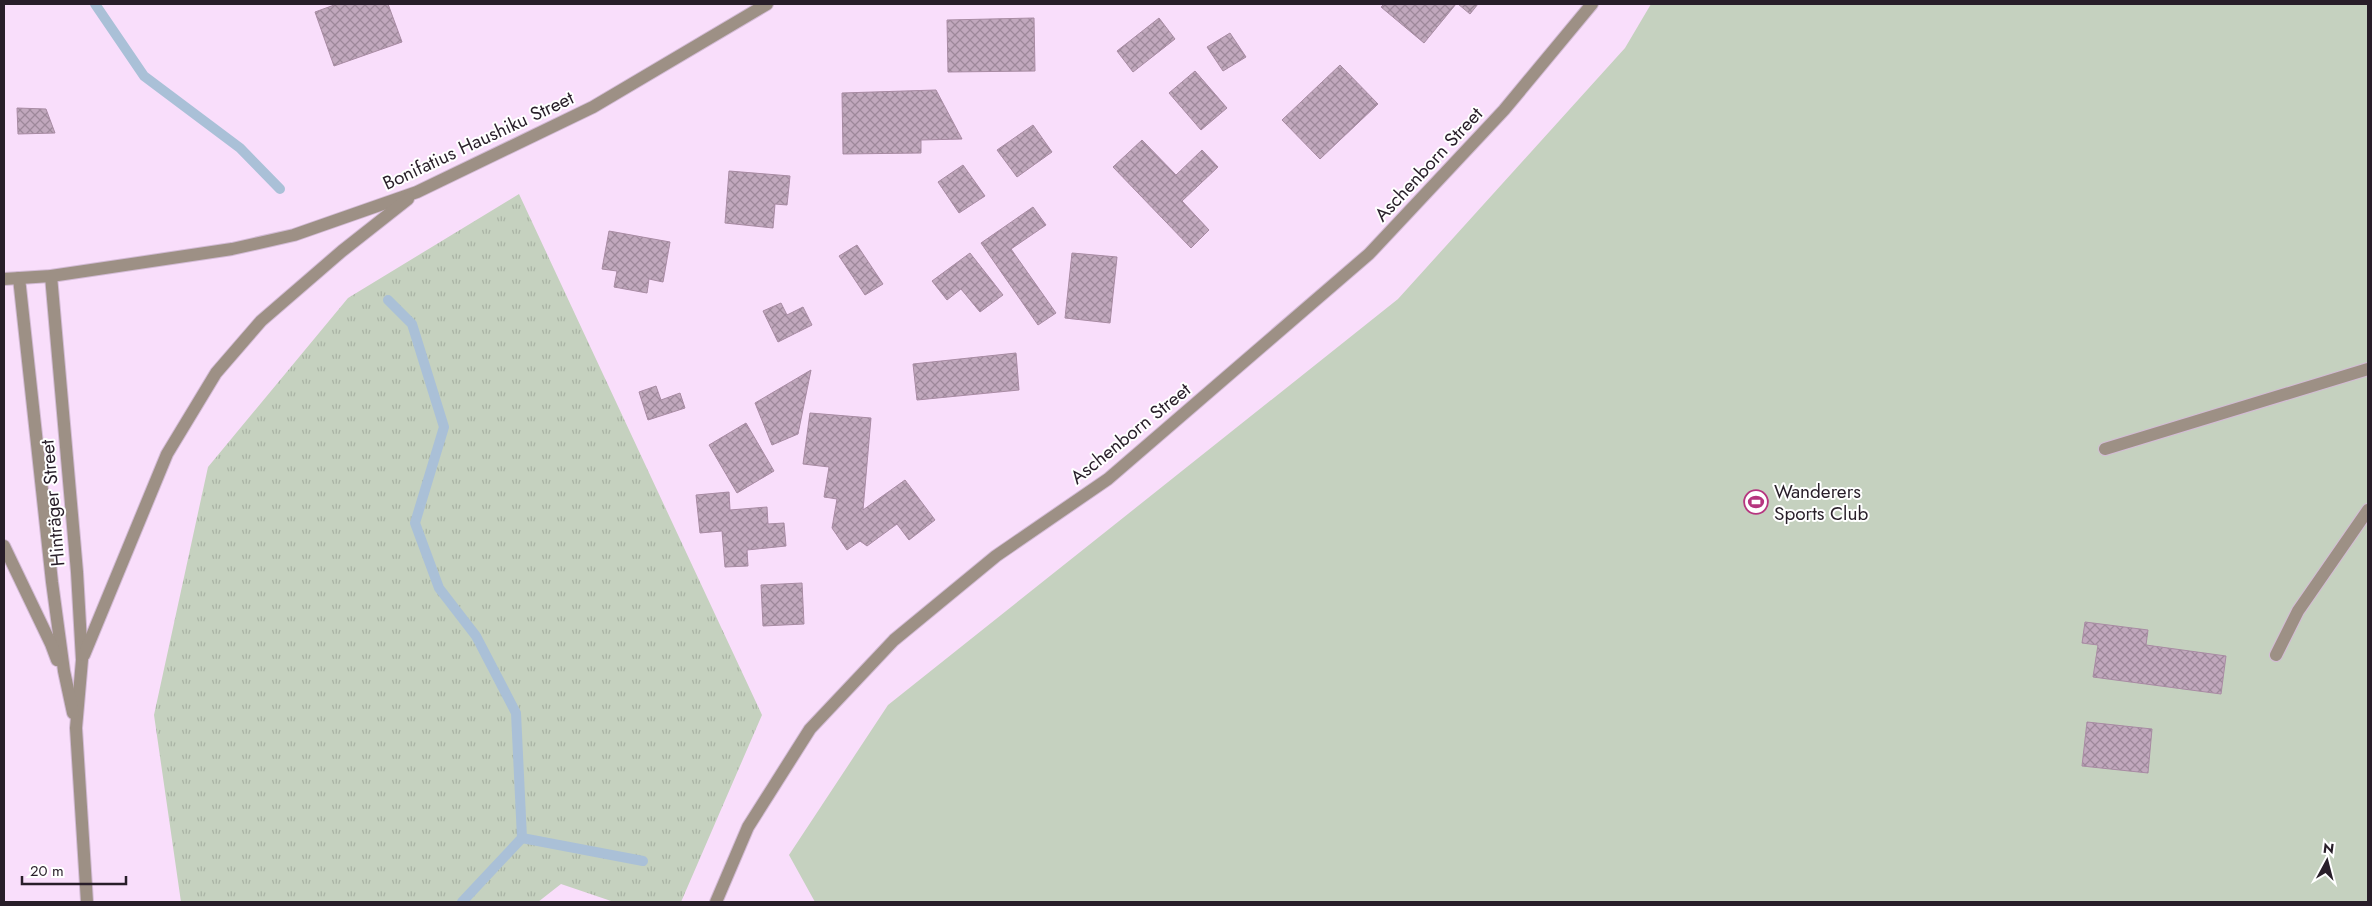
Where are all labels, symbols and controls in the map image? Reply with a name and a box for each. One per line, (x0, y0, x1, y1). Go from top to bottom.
street label: Bonifatius Haushiku Street (378, 84, 578, 197)
street label: Aschenborn Street (1368, 101, 1489, 228)
street label: Aschenborn Street (1064, 376, 1197, 490)
street label: Hinträger Street (33, 438, 71, 567)
place label: Wanderers Sports Club (1774, 478, 1868, 527)
sports icon: Wanderers Sports Club (1743, 489, 1769, 515)
north arrow (2302, 836, 2352, 886)
text: N (2322, 837, 2335, 859)
scale bar (22, 854, 126, 886)
text: 20 m (30, 860, 64, 882)

